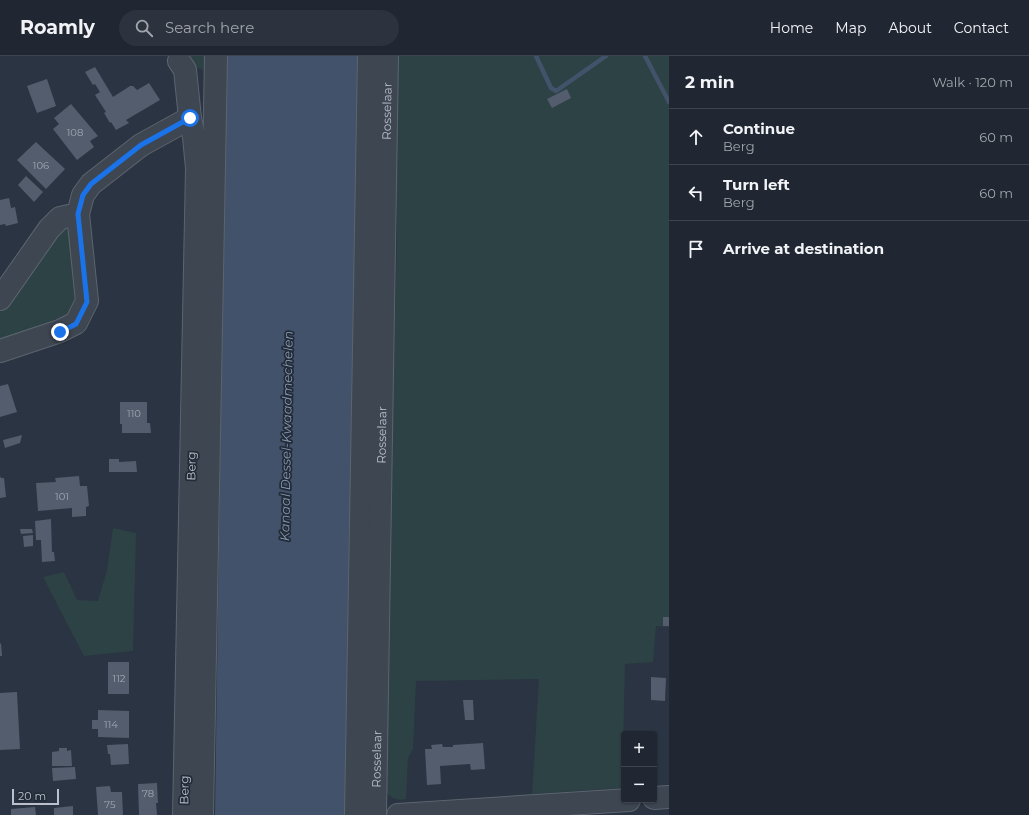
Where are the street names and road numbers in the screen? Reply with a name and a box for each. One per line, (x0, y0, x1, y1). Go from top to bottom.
street label: Rosselaar (378, 82, 394, 140)
street label: Rosselaar (373, 406, 389, 464)
street label: Berg (183, 451, 199, 481)
street label: Rosselaar (368, 730, 384, 788)
street label: Berg (176, 775, 192, 805)

